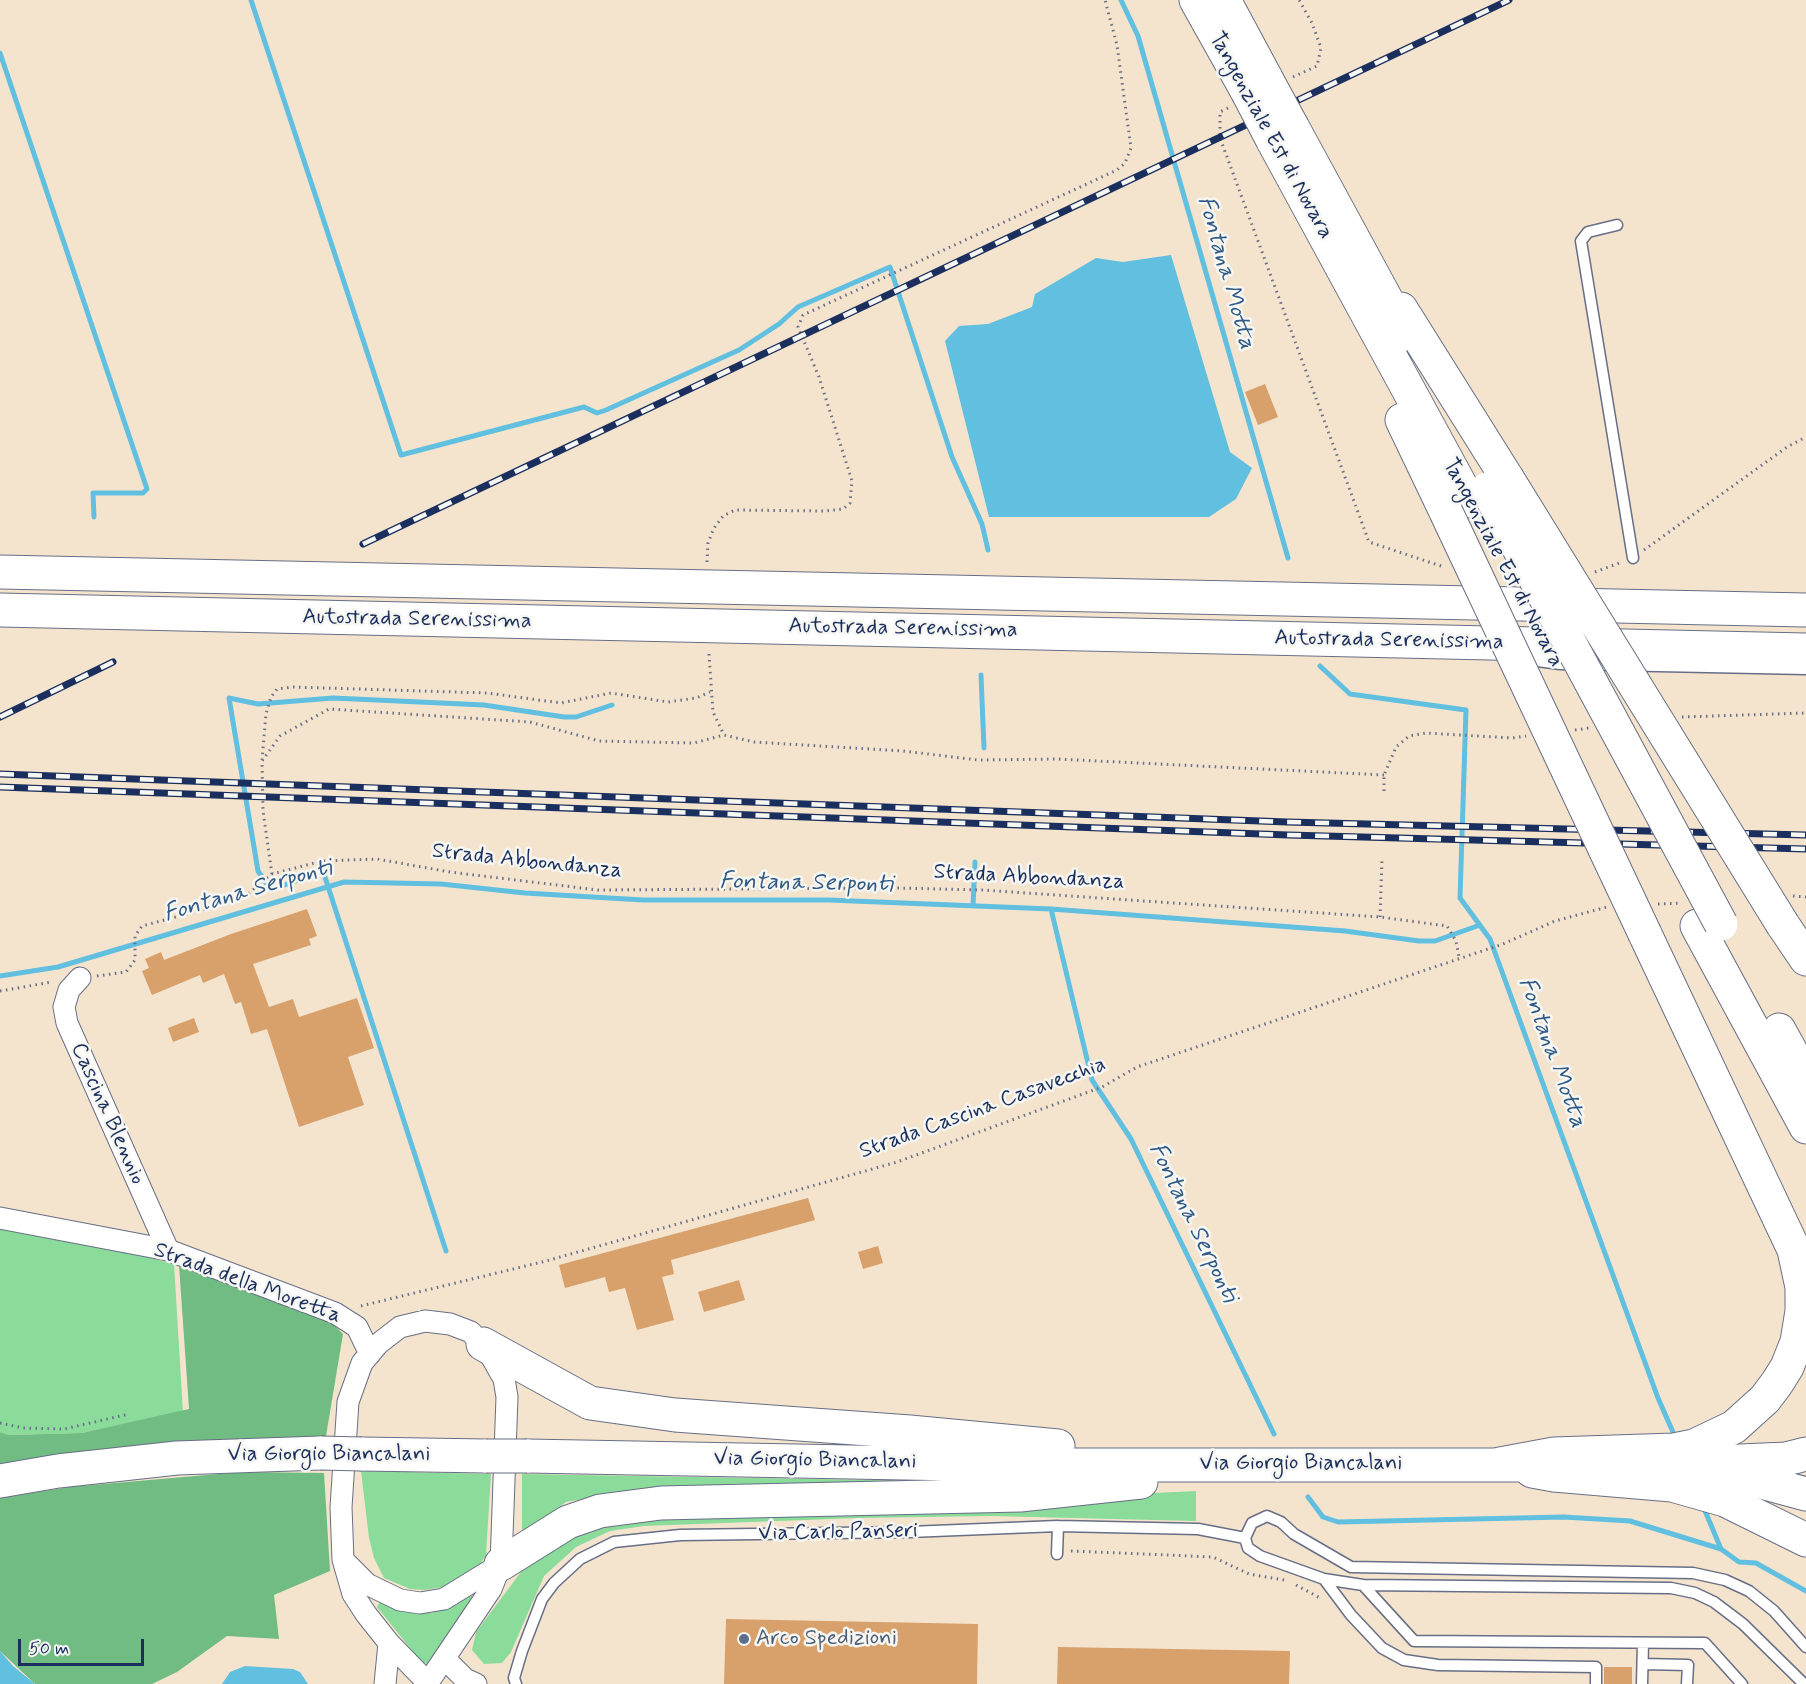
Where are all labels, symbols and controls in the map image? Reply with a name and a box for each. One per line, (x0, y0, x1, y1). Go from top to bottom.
street label: Tangenziale Est di Novara (1202, 28, 1338, 244)
water label: Fontana Motta (1189, 193, 1261, 353)
street label: Tangenziale Est di Novara (1436, 454, 1568, 672)
street label: Autostrada Serenissima (302, 605, 532, 635)
street label: Autostrada Serenissima (788, 614, 1018, 644)
street label: Autostrada Serenissima (1274, 626, 1504, 656)
street label: Strada Abbondanza (431, 839, 623, 885)
water label: Fontana Serponti (161, 854, 335, 930)
street label: Strada Abbondanza (933, 860, 1125, 896)
water label: Fontana Serponti (719, 868, 893, 900)
water label: Fontana Motta (1510, 974, 1592, 1132)
street label: Cascina Blennio (64, 1039, 150, 1189)
street label: Strada Cascina Casavecchia (856, 1052, 1110, 1166)
water label: Fontana Serponti (1141, 1139, 1243, 1307)
street label: Strada della Moretta (150, 1238, 344, 1330)
street label: Via Giorgio Biancalani (228, 1442, 430, 1468)
street label: Via Giorgio Biancalani (713, 1446, 917, 1476)
street label: Via Giorgio Biancalani (1200, 1451, 1402, 1477)
street label: Via Carlo Panseri (758, 1518, 918, 1548)
place label: Arco Spedizioni (756, 1626, 897, 1652)
scale bar (21, 1627, 147, 1665)
marker: Arco Spedizioni (737, 1632, 751, 1646)
text: 50 m (29, 1637, 69, 1661)

